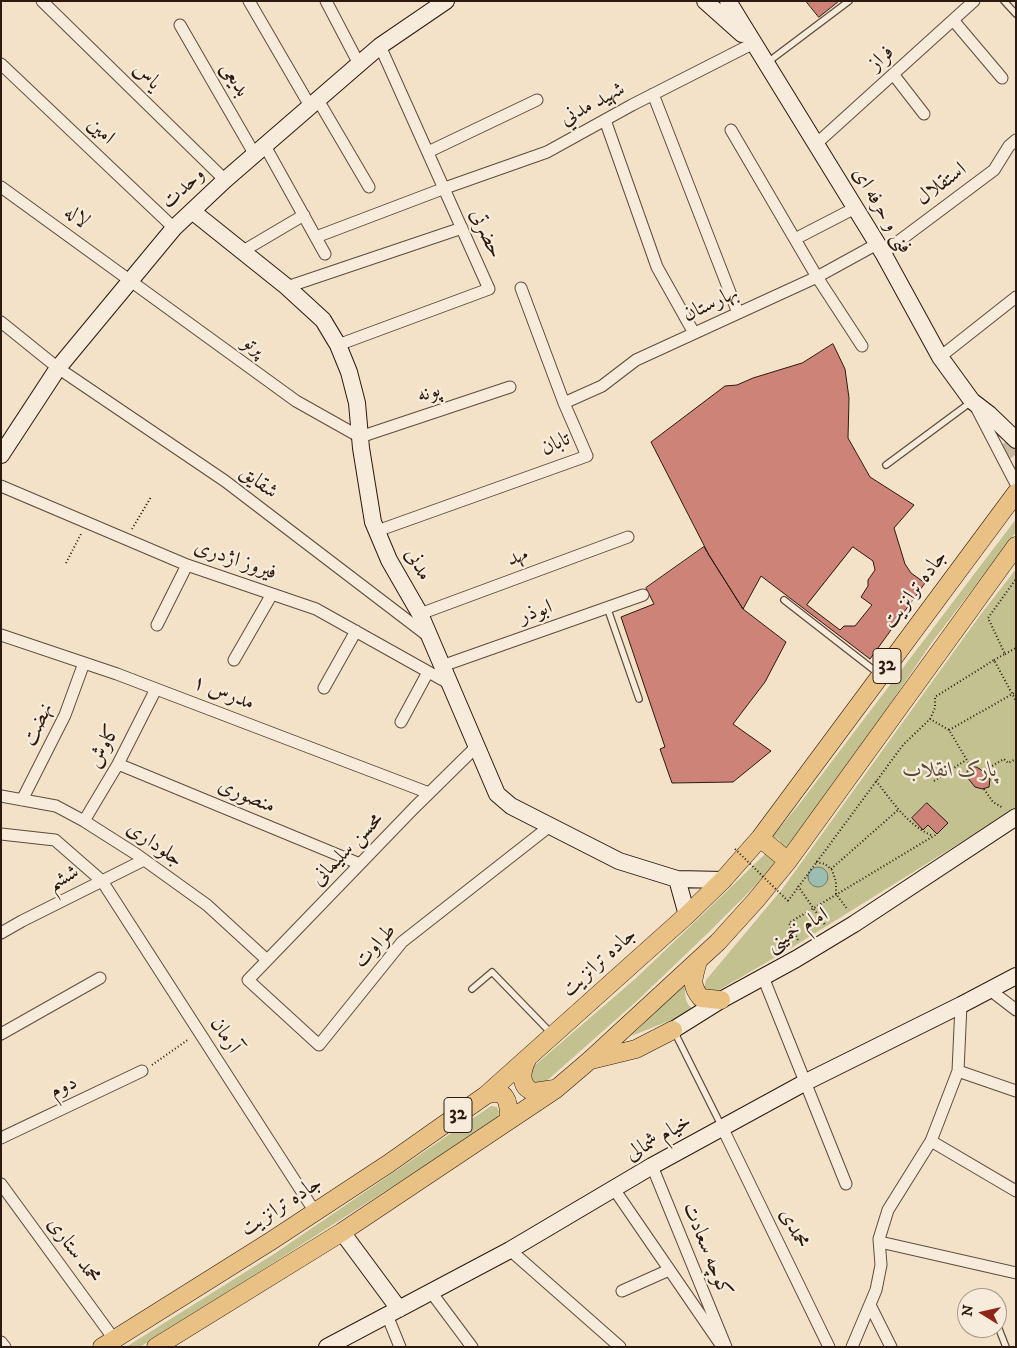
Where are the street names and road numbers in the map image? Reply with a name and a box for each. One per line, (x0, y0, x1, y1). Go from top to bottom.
street label: فراز (864, 41, 900, 77)
street label: یاس (127, 58, 165, 96)
street label: بدیعی (214, 58, 254, 102)
street label: شهيد مدني (556, 77, 630, 133)
street label: امین (81, 113, 119, 151)
street label: استقلال (912, 158, 972, 212)
street label: وحدت (157, 163, 211, 215)
street label: فنی و حرفه ای (845, 163, 917, 259)
street label: لاله (59, 200, 93, 236)
street label: حضرتی (463, 205, 507, 263)
street label: بهارستان (679, 281, 743, 329)
street label: پرتو (237, 331, 269, 363)
street label: پونه (414, 378, 444, 410)
street label: تابان (537, 427, 575, 463)
street label: شقایق (234, 460, 282, 506)
street label: فیروز اژدری (190, 535, 280, 587)
street label: مهد (504, 543, 532, 573)
street label: مدنی (398, 544, 436, 586)
street label: جاده ترانزیت (878, 546, 954, 634)
street label: ابوذر (516, 595, 556, 631)
road number: 32 (873, 648, 901, 684)
street label: مدرس ۱ (189, 671, 257, 717)
street label: نهضت (18, 699, 60, 751)
street label: کاوش (83, 721, 127, 773)
street label: منصوری (213, 774, 279, 820)
street label: محسن سلیمانی (307, 808, 389, 892)
street label: جلوداری (121, 817, 187, 873)
street label: ششم (44, 861, 84, 897)
street label: امام خمینی (763, 903, 833, 959)
street label: طراوت (349, 919, 403, 975)
street label: جاده ترانزیت (557, 923, 643, 1003)
street label: آرمان (203, 1013, 245, 1059)
street label: دوم (46, 1071, 82, 1105)
road number: 32 (444, 1098, 472, 1132)
street label: خیام شمالی (621, 1110, 697, 1168)
street label: جاده ترانزیت (236, 1171, 328, 1243)
street label: کوچه سعادت (676, 1199, 736, 1301)
street label: محمدی (773, 1205, 813, 1253)
street label: محمد ستاری (40, 1213, 106, 1289)

